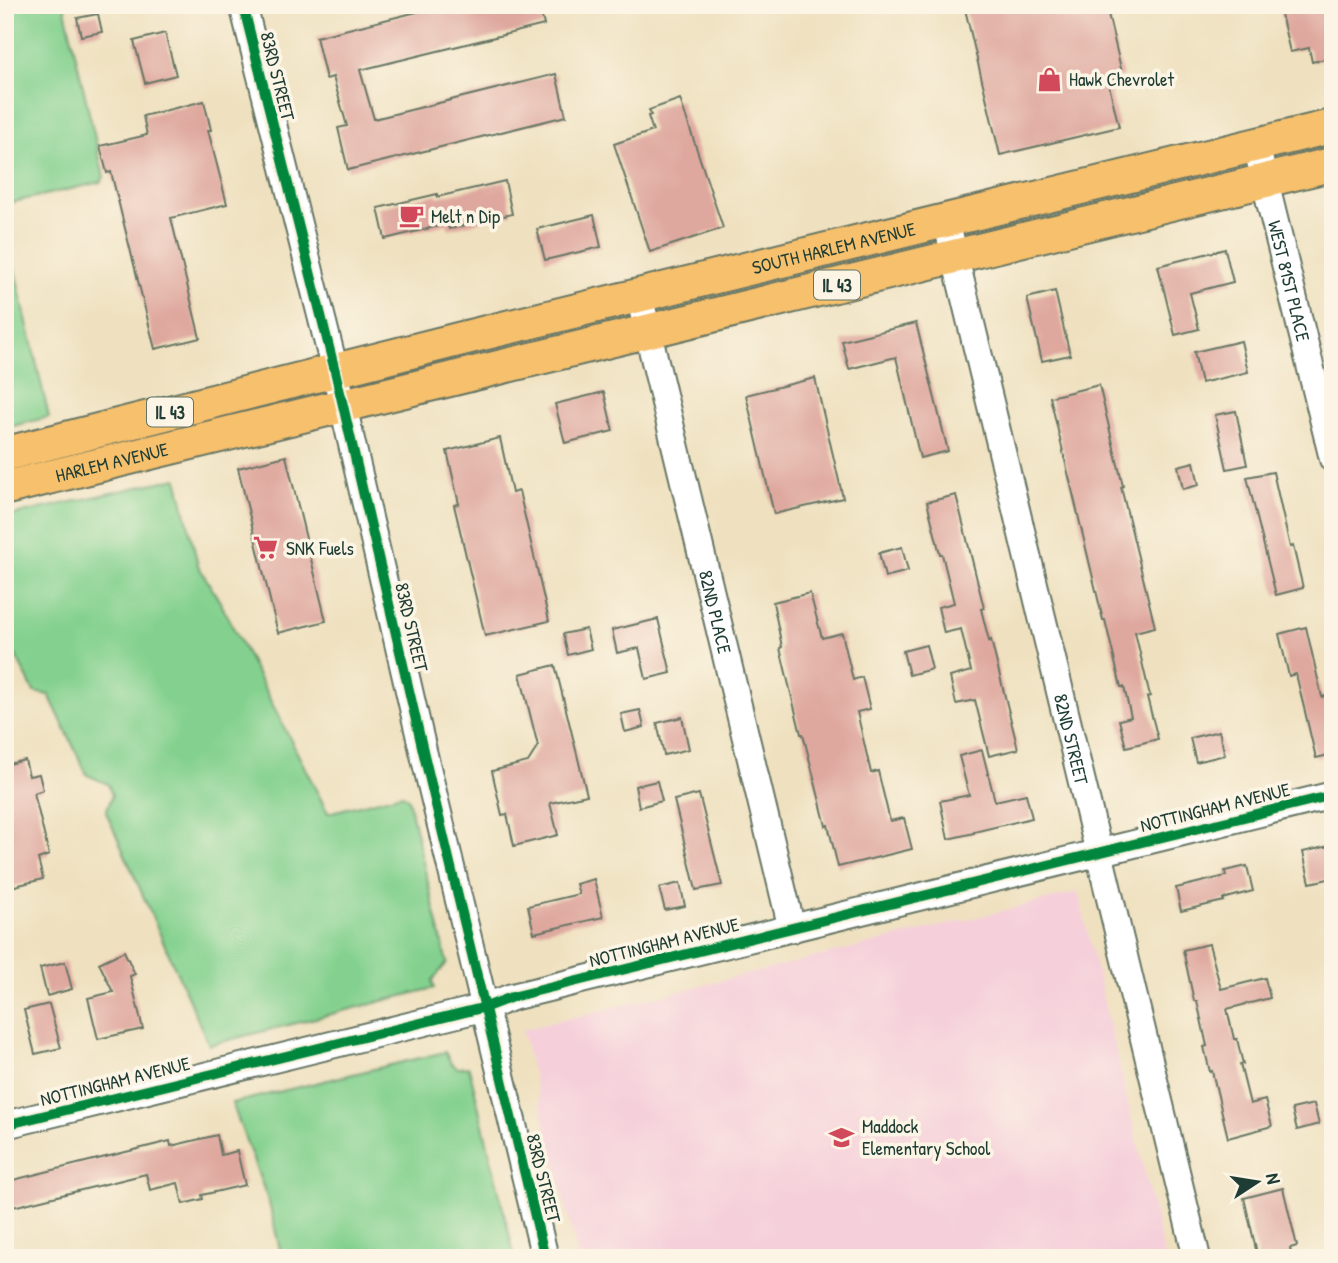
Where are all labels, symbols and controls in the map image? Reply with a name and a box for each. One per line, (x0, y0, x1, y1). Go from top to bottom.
street label: 83RD STREET (254, 29, 302, 124)
shop icon: Hawk Chevrolet (1035, 65, 1063, 93)
place label: Hawk Chevrolet (1069, 66, 1175, 92)
cafe icon: Melt n Dip (397, 202, 425, 230)
place label: Melt n Dip (431, 203, 500, 229)
street label: SOUTH HARLEM AVENUE (749, 215, 919, 280)
street label: WEST 81ST PLACE (1262, 218, 1317, 345)
road number: IL 43 (814, 270, 860, 300)
road number: IL 43 (147, 398, 193, 426)
street label: HARLEM AVENUE (53, 435, 172, 488)
supermarket icon: SNK Fuels (252, 534, 280, 562)
place label: SNK Fuels (286, 535, 354, 561)
street label: 82ND PLACE (693, 568, 738, 657)
street label: 83RD STREET (389, 580, 435, 675)
street label: 82ND STREET (1048, 691, 1095, 788)
street label: NOTTINGHAM AVENUE (1137, 776, 1293, 838)
street label: NOTTINGHAM AVENUE (586, 911, 742, 973)
street label: NOTTINGHAM AVENUE (37, 1050, 193, 1112)
place label: Maddock Elementary School (862, 1113, 991, 1161)
school or university icon: Maddock Elementary School (828, 1123, 856, 1151)
street label: 83RD STREET (520, 1131, 568, 1226)
north arrow (1222, 1148, 1292, 1218)
text: N (1260, 1171, 1287, 1186)

